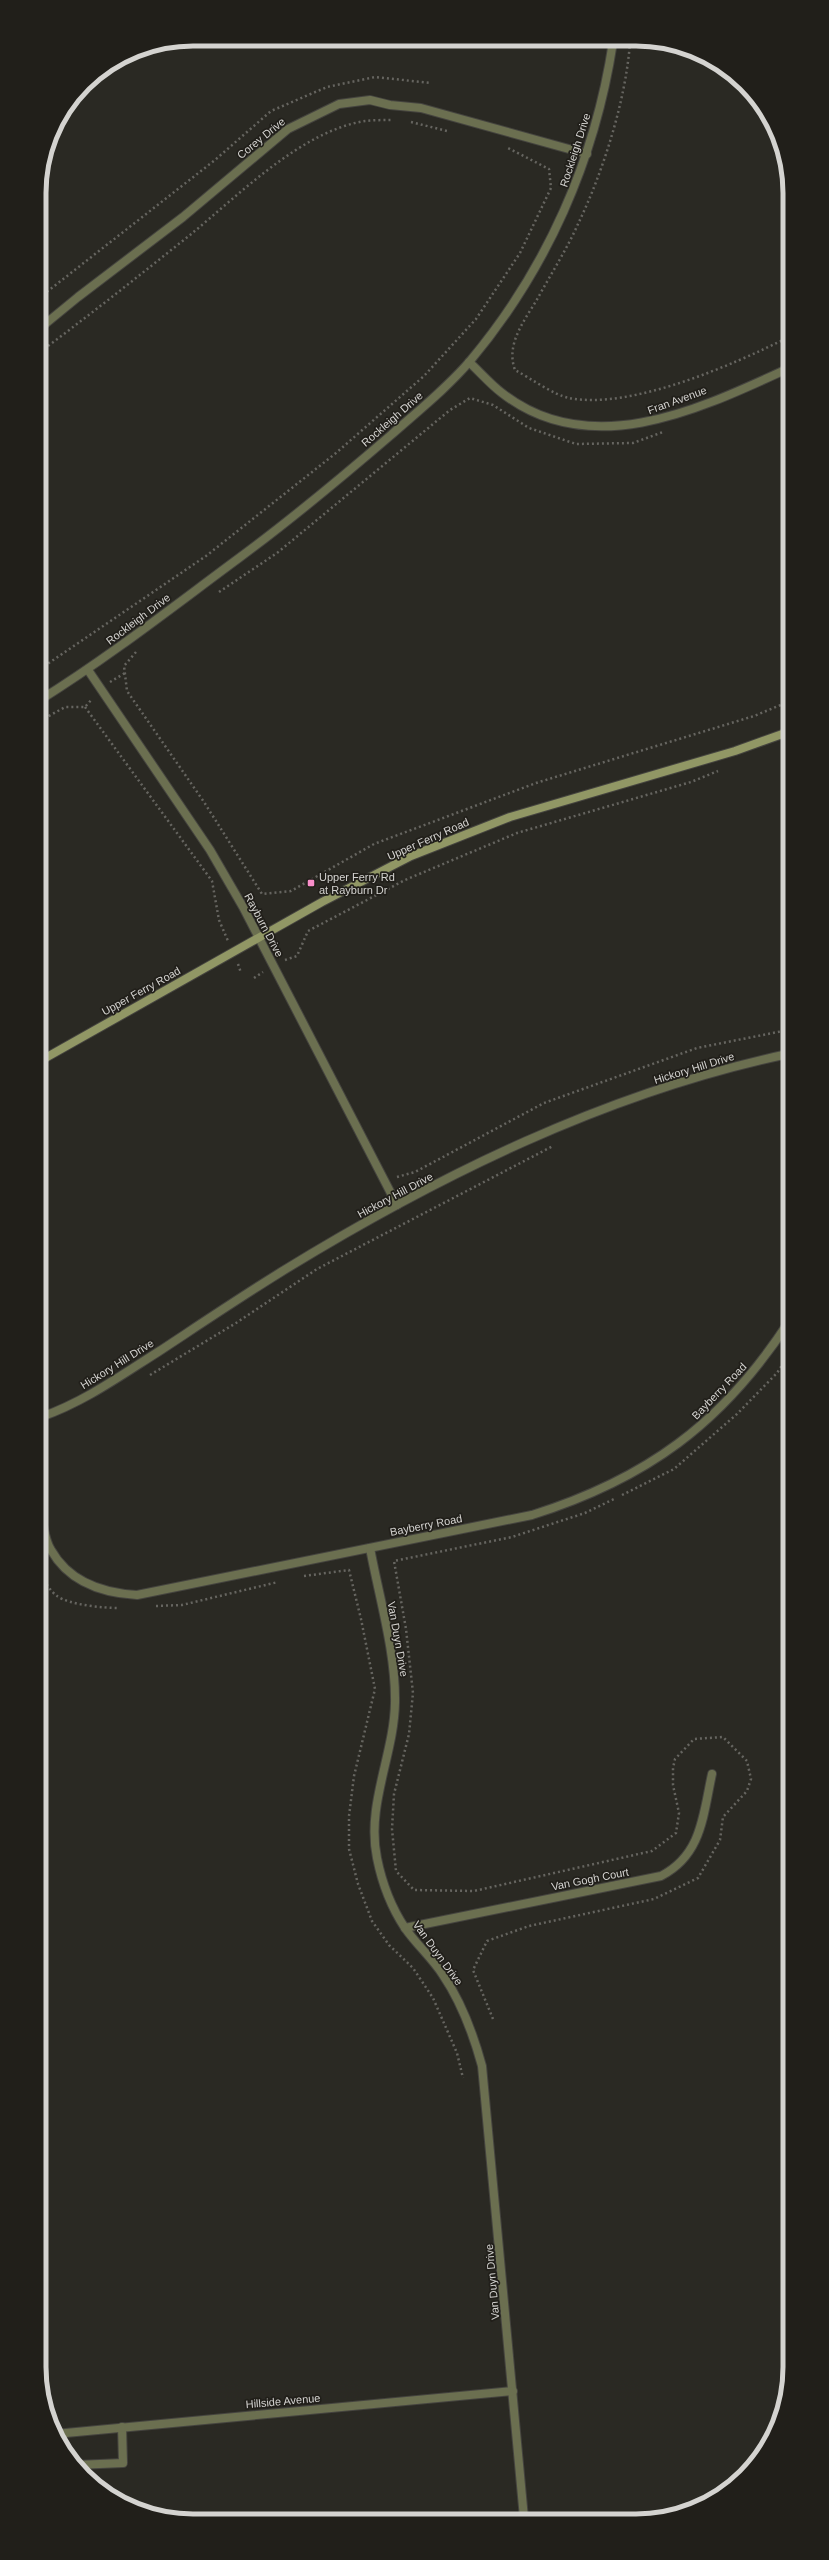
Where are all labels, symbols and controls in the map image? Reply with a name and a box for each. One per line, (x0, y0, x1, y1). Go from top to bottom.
street label: Rockleigh Drive (557, 112, 593, 188)
street label: Corey Drive (235, 115, 287, 161)
street label: Fran Avenue (646, 384, 708, 416)
street label: Rockleigh Drive (359, 389, 425, 449)
street label: Rockleigh Drive (104, 591, 172, 647)
street label: Upper Ferry Road (385, 816, 471, 862)
place label: Upper Ferry Rd at Rayburn Dr (319, 871, 395, 896)
marker: Upper Ferry Rd at Rayburn Dr (306, 878, 316, 888)
street label: Rayburn Drive (242, 891, 286, 959)
street label: Upper Ferry Road (100, 964, 182, 1018)
street label: Hickory Hill Drive (652, 1050, 736, 1086)
street label: Hickory Hill Drive (355, 1170, 435, 1220)
street label: Hickory Hill Drive (78, 1337, 156, 1391)
street label: Bayberry Road (689, 1360, 749, 1422)
street label: Bayberry Road (389, 1512, 463, 1538)
street label: Van Duyn Drive (385, 1600, 411, 1678)
street label: Van Gogh Court (550, 1866, 630, 1892)
street label: Van Duyn Drive (411, 1919, 465, 1987)
street label: Van Duyn Drive (483, 2244, 501, 2320)
street label: Hillside Avenue (245, 2392, 321, 2410)

